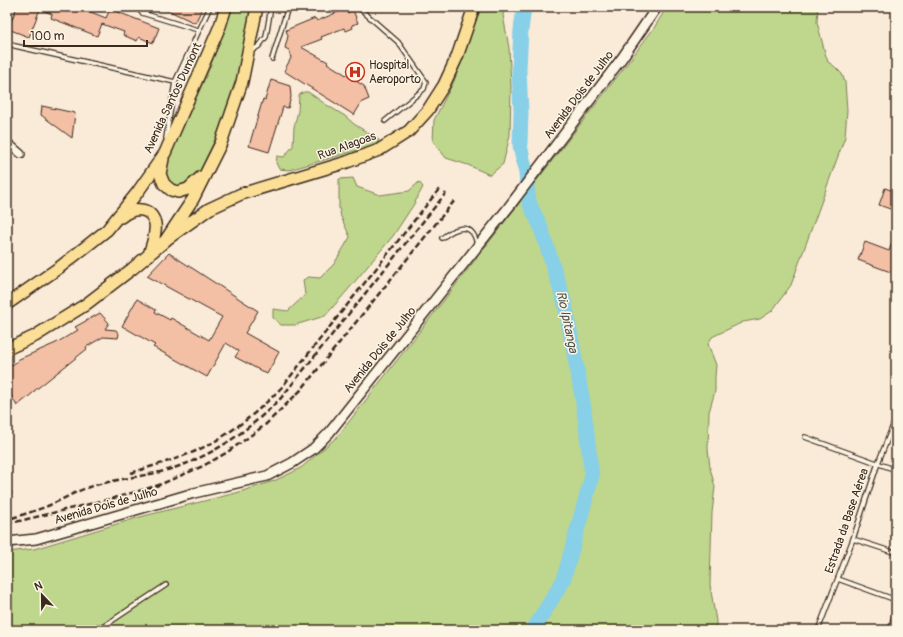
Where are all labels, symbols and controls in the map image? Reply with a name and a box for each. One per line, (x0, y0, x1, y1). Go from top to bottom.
scale bar (24, 22, 147, 48)
text: 100 m (30, 29, 65, 44)
street label: Avenida Santos Dumont (141, 40, 205, 156)
street label: Avenida Dois de Julho (541, 48, 617, 142)
place label: Hospital Aeroporto (369, 58, 422, 87)
hospital icon: Hospital Aeroporto (344, 61, 366, 83)
street label: Rua Alagoas (316, 128, 379, 163)
water label: Rio Ipitanga (553, 290, 582, 355)
street label: Avenida Dois de Julho (341, 303, 420, 396)
street label: Estrada da Base Aérea (822, 466, 872, 576)
street label: Avenida Dois de Julho (53, 484, 160, 528)
north arrow (22, 575, 62, 615)
text: N (33, 579, 45, 594)

